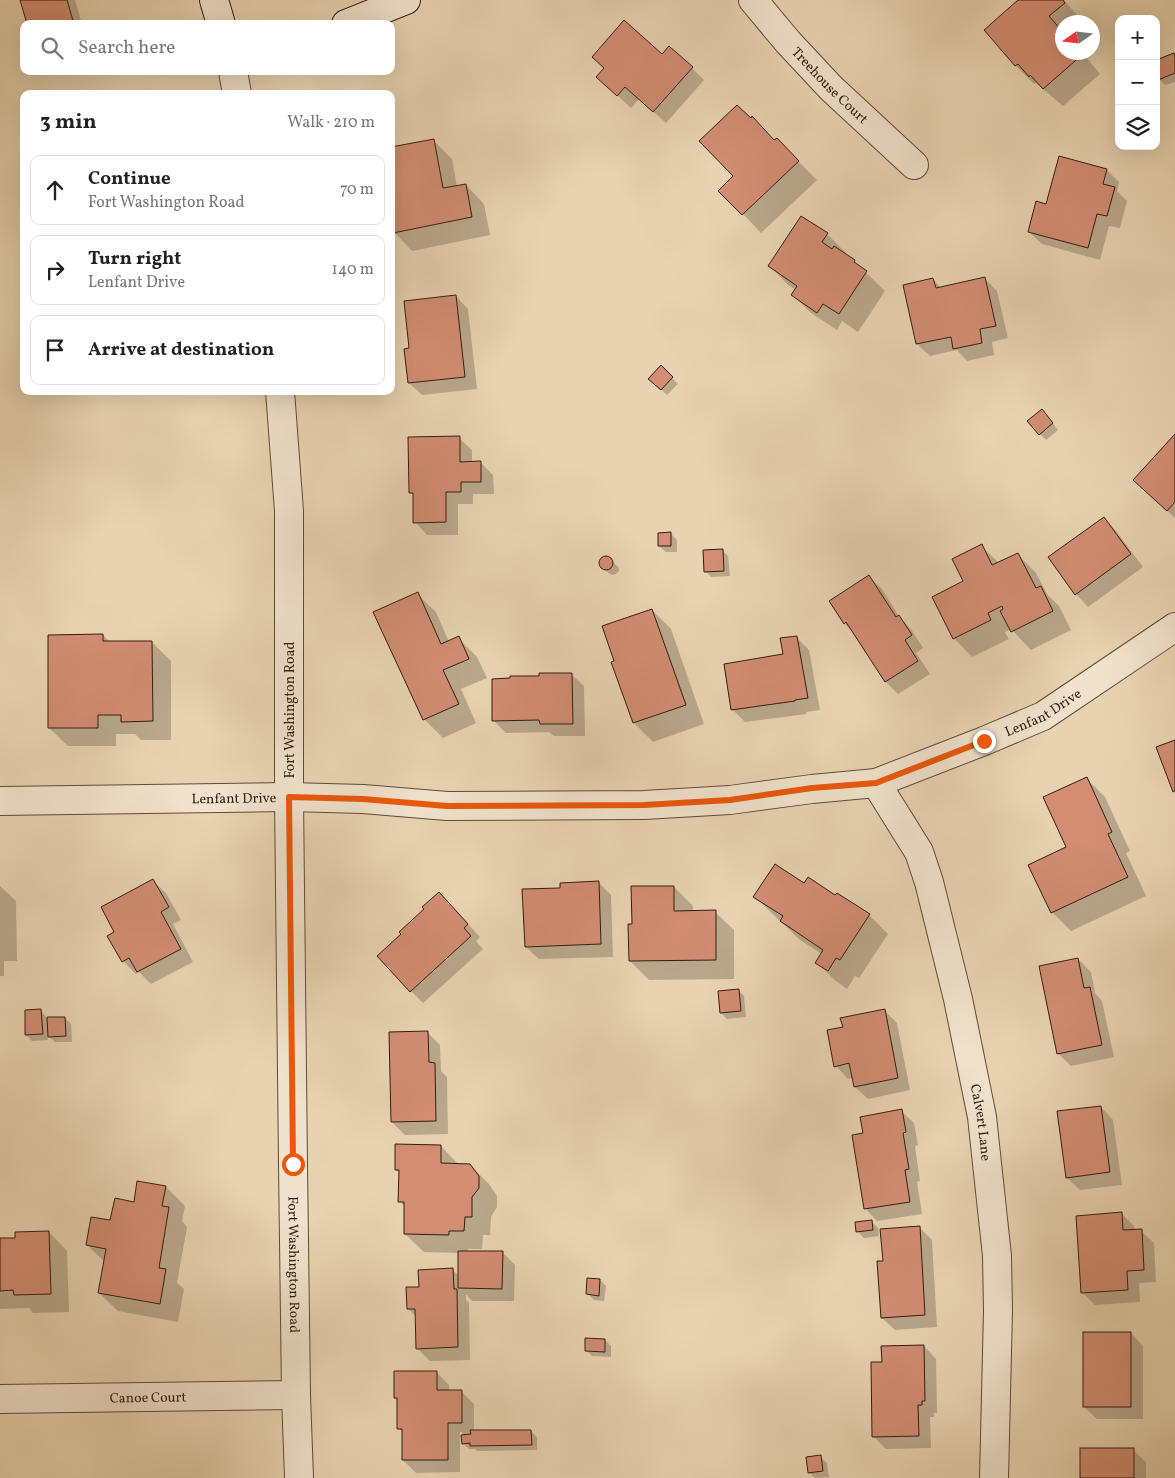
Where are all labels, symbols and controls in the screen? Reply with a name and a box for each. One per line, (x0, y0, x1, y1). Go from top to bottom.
north arrow (1055, 15, 1100, 60)
map controls (1115, 15, 1160, 150)
button: + (1115, 15, 1160, 60)
search box (20, 20, 395, 75)
icon: search (38, 34, 66, 62)
text: Search here (78, 35, 175, 61)
street label: Treehouse Court (787, 44, 872, 129)
button: − (1115, 60, 1160, 105)
button: layers (1115, 105, 1160, 150)
text: 3 min (40, 108, 96, 137)
text: Walk · 210 m (287, 112, 375, 134)
text: Continue (88, 166, 171, 192)
icon: ahead (41, 176, 69, 204)
text: 70 m (340, 179, 374, 201)
text: Fort Washington Road (88, 192, 244, 214)
text: Turn right (88, 246, 181, 272)
icon: right (41, 256, 69, 284)
text: 140 m (332, 259, 374, 281)
text: Lenfant Drive (88, 272, 185, 294)
icon: arrive (41, 336, 69, 364)
text: Arrive at destination (88, 337, 274, 363)
street label: Fort Washington Road (281, 641, 300, 778)
street label: Lenfant Drive (1002, 685, 1086, 742)
route end (973, 730, 996, 753)
street label: Lenfant Drive (191, 789, 277, 809)
street label: Calvert Lane (965, 1082, 995, 1162)
route start (282, 1153, 305, 1176)
street label: Fort Washington Road (282, 1196, 303, 1333)
street label: Canoe Court (110, 1388, 187, 1409)

